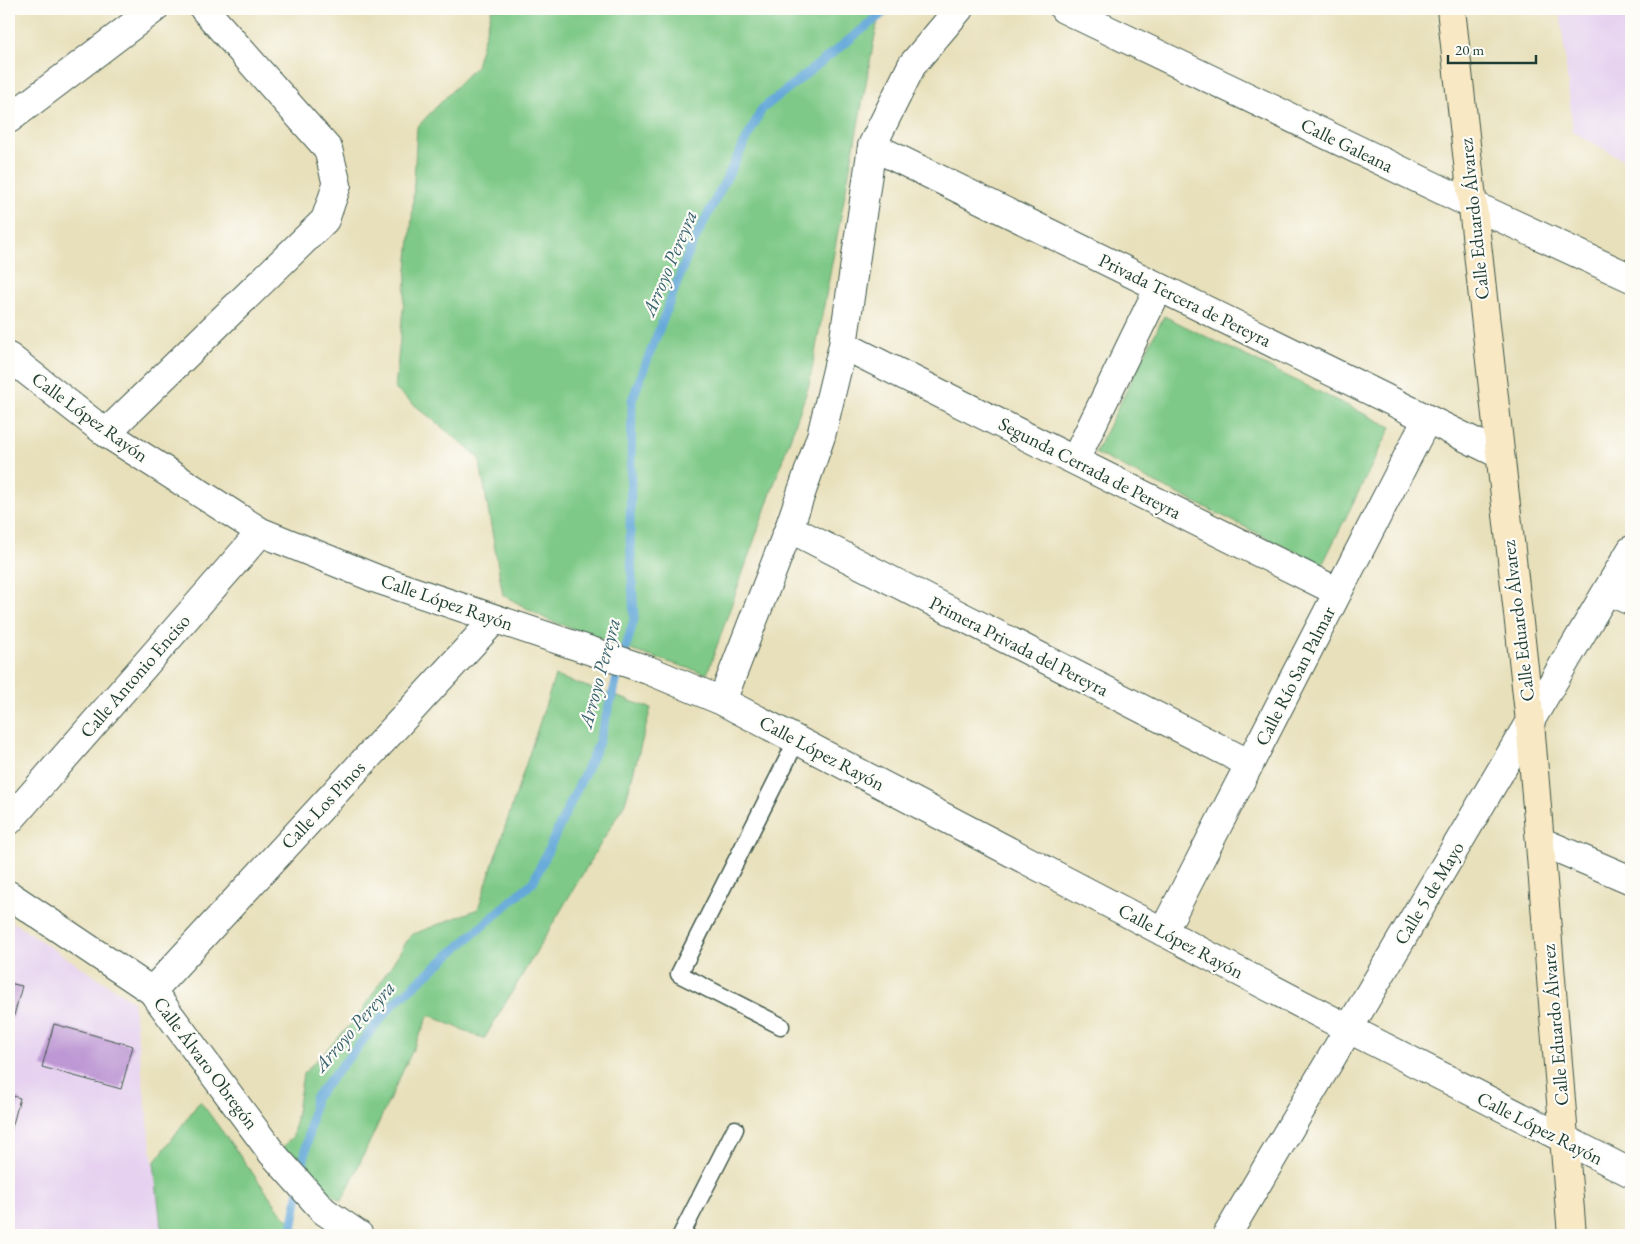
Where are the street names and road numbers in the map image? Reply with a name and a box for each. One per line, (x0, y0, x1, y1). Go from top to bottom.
street label: Calle Galeana (1297, 112, 1398, 178)
street label: Calle Eduardo Álvarez (1453, 136, 1495, 301)
street label: Privada Tercera de Pereyra (1095, 247, 1276, 353)
street label: Calle López Rayón (27, 366, 153, 468)
street label: Segunda Cerrada de Pereyra (995, 411, 1186, 525)
street label: Calle Eduardo Álvarez (1496, 538, 1540, 703)
street label: Calle López Rayón (378, 568, 516, 636)
street label: Primera Privada del Pereyra (925, 590, 1113, 702)
street label: Calle Río San Palmar (1249, 601, 1341, 750)
street label: Calle Antonio Enciso (74, 609, 196, 743)
street label: Calle López Rayón (755, 709, 889, 797)
street label: Calle Los Pinos (275, 755, 371, 855)
street label: Calle 5 de Mayo (1388, 837, 1470, 949)
street label: Calle López Rayón (1114, 897, 1248, 985)
street label: Calle Eduardo Álvarez (1535, 942, 1575, 1107)
street label: Calle Álvaro Obregón (148, 992, 264, 1134)
street label: Calle López Rayón (1473, 1085, 1607, 1171)

